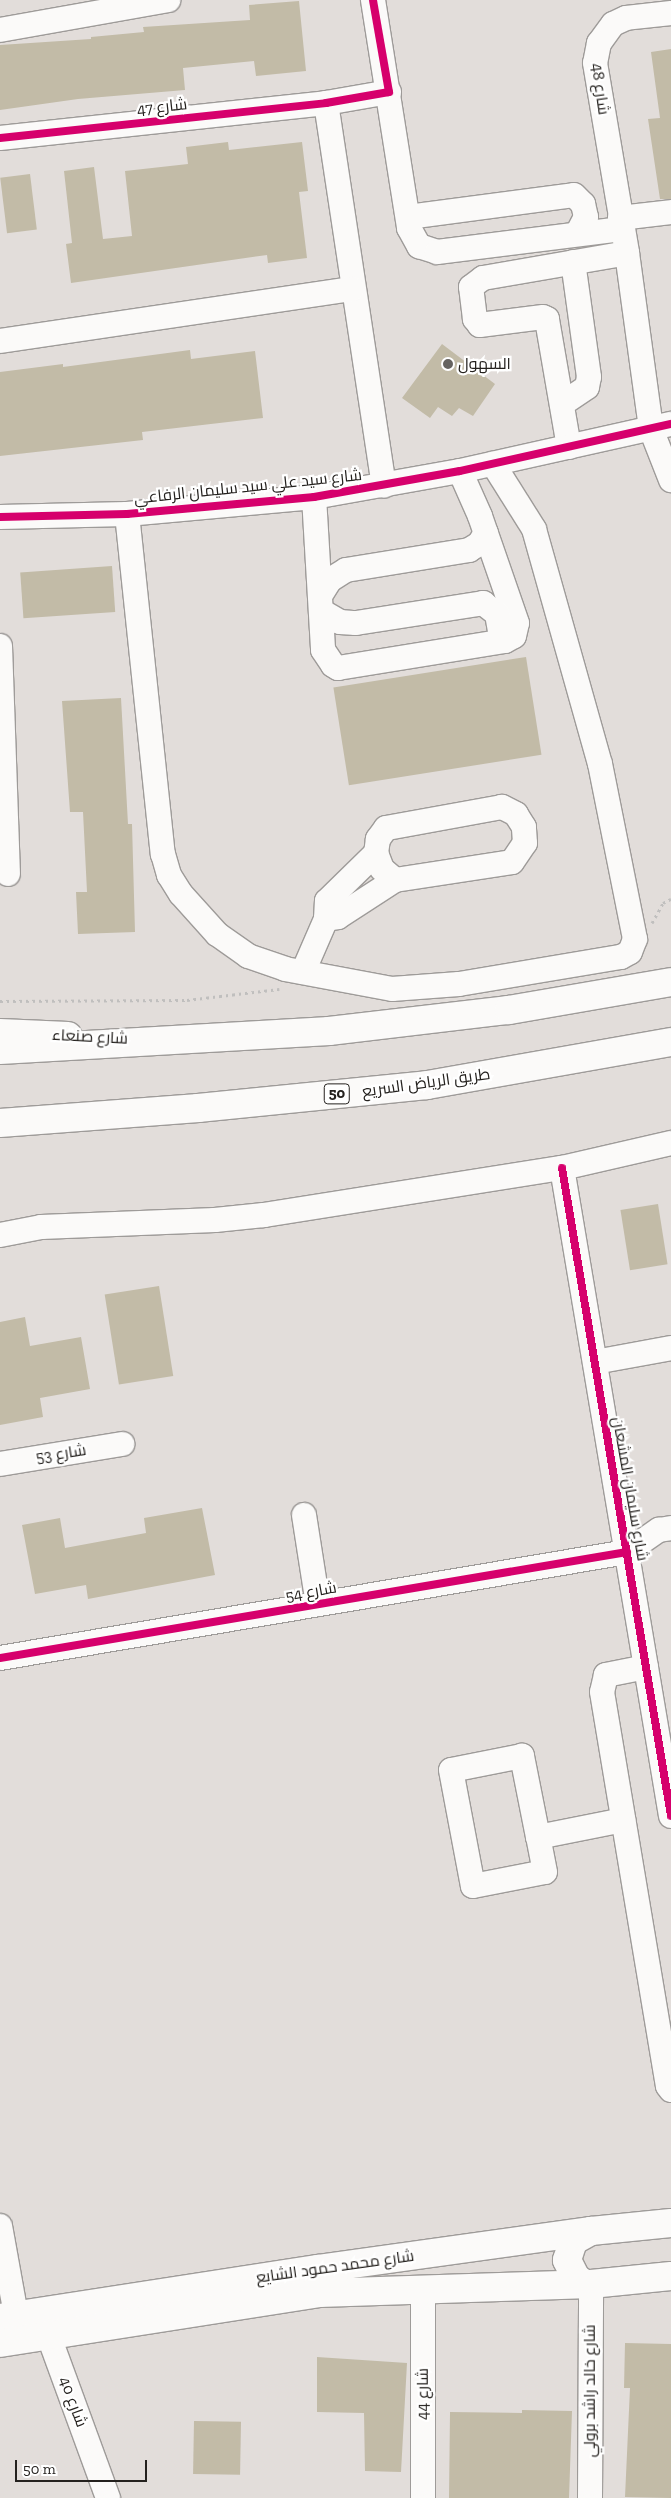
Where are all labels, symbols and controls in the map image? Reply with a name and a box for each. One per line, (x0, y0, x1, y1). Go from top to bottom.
street label: شارع 48 (587, 62, 613, 116)
street label: شارع 47 (136, 95, 188, 119)
place label: السهول (458, 354, 511, 374)
marker: السهول (442, 358, 454, 370)
street label: شارع سيد علي سيد سليمان الرفاعي (133, 465, 363, 509)
street label: شارع صنعاء (52, 1025, 128, 1049)
street label: طريق الرياض السريع (361, 1064, 491, 1102)
road number: 50 (323, 1082, 351, 1106)
street label: شارع سليمان المشعان (608, 1415, 652, 1563)
street label: شارع 53 (34, 1441, 88, 1467)
street label: شارع 54 (284, 1578, 338, 1606)
street label: شارع محمد حمود الشايع (255, 2246, 415, 2288)
street label: شارع خالد راشد برولي (580, 2325, 600, 2457)
street label: شارع 44 (413, 2368, 433, 2420)
street label: شارع 40 (55, 2374, 91, 2430)
scale bar (18, 2450, 150, 2482)
text: 50 m (23, 2460, 56, 2478)

